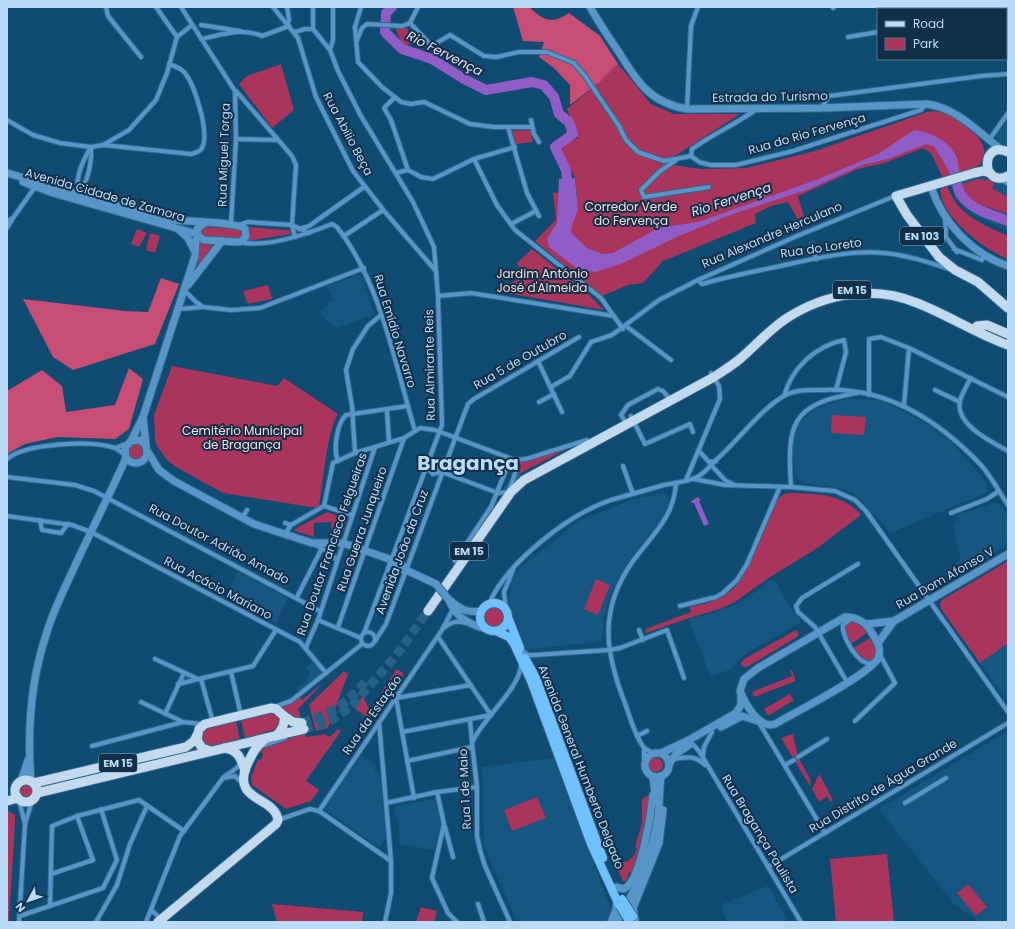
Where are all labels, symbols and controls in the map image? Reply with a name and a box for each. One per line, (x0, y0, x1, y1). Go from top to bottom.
legend (877, 8, 1007, 60)
text: Road (913, 15, 944, 32)
water label: Rio Fervença (403, 26, 486, 81)
text: Park (913, 35, 940, 52)
street label: Estrada do Turismo (712, 87, 828, 106)
street label: Rua Abílio Beça (319, 89, 378, 179)
street label: Rua Miguel Torga (213, 103, 234, 207)
street label: Rua do Rio Fervença (746, 109, 868, 158)
street label: Avenida Cidade de Zamora (23, 164, 187, 226)
water label: Rio Fervença (689, 178, 774, 221)
street label: Rua Alexandre Herculano (699, 197, 845, 272)
park label: Corredor Verde do Fervença (585, 198, 677, 229)
road number: EN 103 (900, 227, 944, 245)
street label: Rua do Loreto (779, 233, 863, 262)
park label: Jardim António José d'Almeida (496, 265, 588, 296)
street label: Rua Emídio Navarro (370, 272, 421, 390)
road number: EM 15 (833, 281, 871, 299)
street label: Rua Almirante Reis (420, 309, 439, 421)
street label: Rua 5 de Outubro (470, 326, 570, 393)
park label: Cemitério Municipal de Bragança (182, 422, 302, 453)
district label: Bragança (417, 449, 519, 477)
street label: Rua Doutor Francisco Felgueiras (292, 450, 371, 638)
street label: Rua Guerra Junqueiro (332, 464, 391, 594)
street label: Avenida João da Cruz (371, 487, 432, 617)
street label: Rua Doutor Adrião Amado (146, 499, 293, 588)
road number: EM 15 (450, 542, 488, 560)
street label: Rua Dom Afonso V (893, 543, 997, 613)
street label: Rua Acácio Mariano (161, 552, 276, 623)
street label: Avenida General Humberto Delgado (535, 662, 628, 872)
street label: Rua da Estação (338, 671, 406, 758)
street label: Rua Distrito de Água Grande (805, 734, 960, 837)
street label: Rua 1 de Maio (454, 748, 475, 830)
road number: EM 15 (99, 754, 137, 772)
street label: Rua Bragança Paulista (718, 771, 803, 896)
north arrow (8, 881, 48, 921)
text: N (12, 899, 29, 916)

